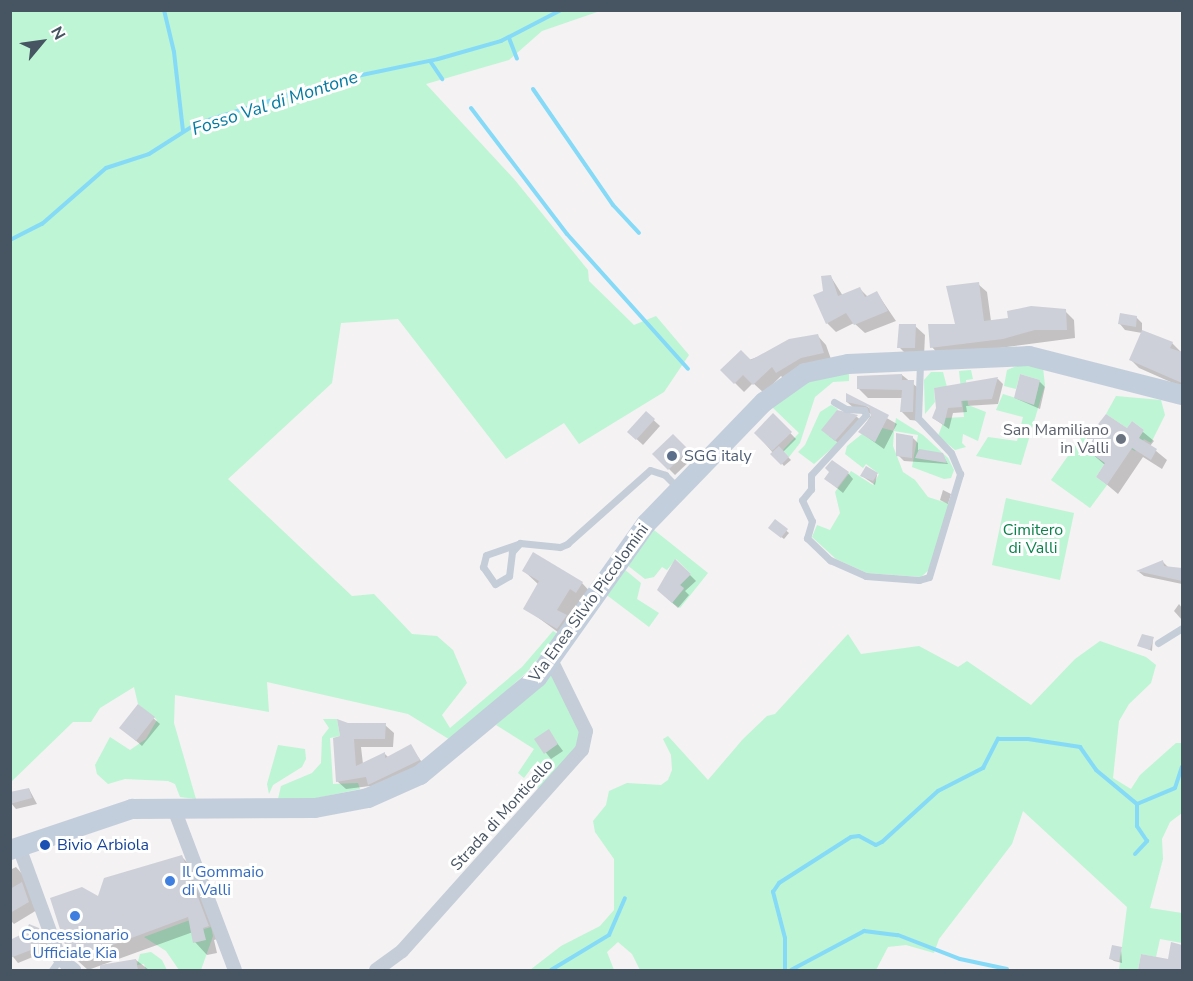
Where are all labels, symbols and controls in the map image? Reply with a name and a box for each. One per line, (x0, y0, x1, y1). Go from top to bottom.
north arrow (12, 12, 72, 72)
text: N (45, 23, 70, 44)
water label: Fosso Val di Montone (189, 66, 361, 140)
place label: San Mamiliano in Valli (1003, 420, 1109, 458)
marker: San Mamiliano in Valli (1114, 432, 1128, 446)
place label: SGG italy (684, 446, 752, 466)
marker: SGG italy (665, 449, 679, 463)
street label: Via Enea Silvio Piccolomini (525, 520, 653, 686)
park label: Cimitero di Valli (1003, 520, 1063, 558)
street label: Strada di Monticello (447, 755, 557, 875)
place label: Bivio Arbiola (57, 835, 149, 855)
marker: Bivio Arbiola (38, 838, 52, 852)
place label: Il Gommaio di Valli (182, 862, 264, 900)
marker: Il Gommaio di Valli (163, 874, 177, 888)
marker: Concessionario Ufficiale Kia (68, 909, 82, 923)
place label: Concessionario Ufficiale Kia (21, 925, 129, 963)

